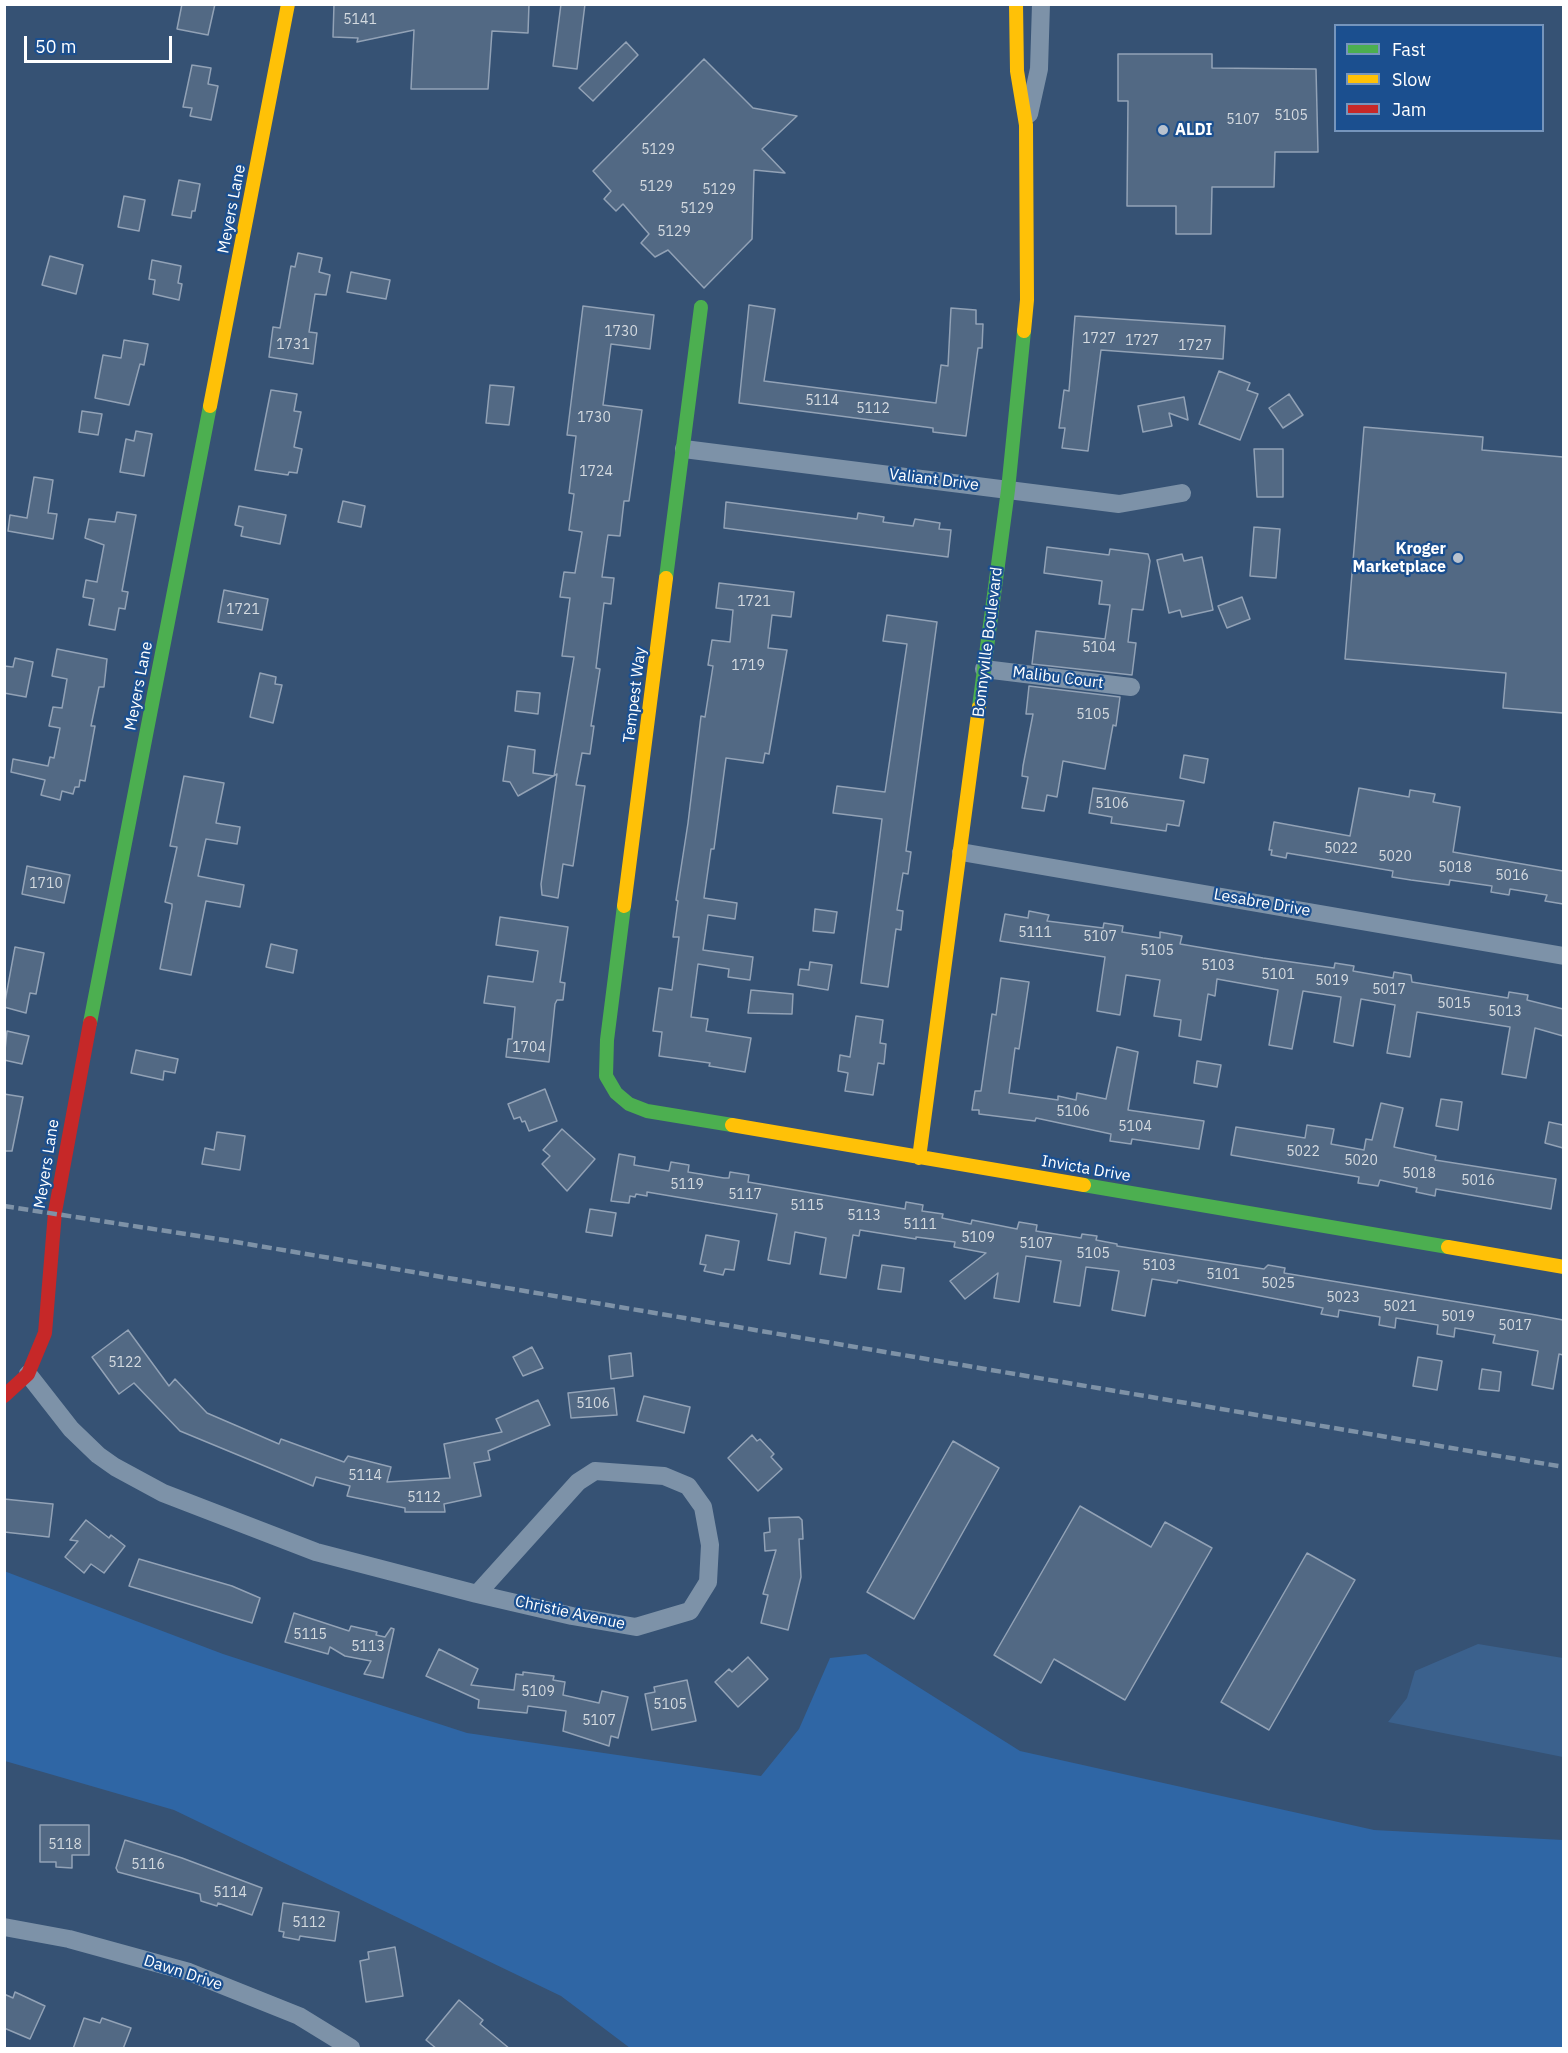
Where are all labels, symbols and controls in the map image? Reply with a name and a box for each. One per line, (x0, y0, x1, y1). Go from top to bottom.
house number: 5141 (343, 12, 377, 28)
scale bar (27, 24, 176, 62)
legend (1334, 24, 1544, 132)
text: 50 m (35, 35, 77, 58)
text: Fast (1392, 38, 1426, 61)
text: Slow (1392, 68, 1431, 91)
text: Jam (1392, 98, 1427, 121)
house number: 5105 (1274, 108, 1308, 124)
house number: 5107 (1226, 112, 1260, 128)
place label: ALDI (1175, 120, 1213, 140)
marker: ALDI (1156, 123, 1170, 137)
house number: 5129 (641, 142, 675, 158)
street label: Meyers Lane (214, 163, 250, 255)
house number: 5129 (639, 179, 673, 195)
house number: 5129 (702, 182, 736, 198)
house number: 5129 (680, 201, 714, 217)
house number: 5129 (657, 224, 691, 240)
house number: 1730 (604, 324, 638, 340)
house number: 1727 (1082, 331, 1116, 347)
house number: 1727 (1125, 333, 1159, 349)
house number: 1731 (276, 337, 310, 353)
house number: 1727 (1178, 338, 1212, 354)
house number: 5114 (805, 393, 839, 409)
house number: 5112 (856, 401, 890, 417)
house number: 1730 (577, 410, 611, 426)
house number: 1724 (579, 464, 613, 480)
street label: Valiant Drive (888, 465, 980, 495)
place label: Kroger Marketplace (1353, 539, 1446, 577)
marker: Kroger Marketplace (1451, 551, 1465, 565)
street label: Bonnyville Boulevard (969, 566, 1007, 718)
house number: 1721 (737, 594, 771, 610)
house number: 1721 (226, 602, 260, 618)
street label: Meyers Lane (121, 640, 157, 732)
house number: 5104 (1082, 640, 1116, 656)
street label: Tempest Way (620, 646, 650, 744)
house number: 1719 (731, 658, 765, 674)
street label: Malibu Court (1011, 663, 1105, 693)
house number: 5105 (1076, 707, 1110, 723)
house number: 5106 (1095, 796, 1129, 812)
house number: 5022 (1324, 841, 1358, 857)
house number: 5020 (1378, 849, 1412, 865)
house number: 5018 (1438, 860, 1472, 876)
house number: 5016 (1495, 868, 1529, 884)
house number: 1710 (29, 876, 63, 892)
street label: Lesabre Drive (1212, 885, 1312, 921)
house number: 5111 (1018, 925, 1052, 941)
house number: 5107 (1083, 929, 1117, 945)
house number: 5105 (1140, 943, 1174, 959)
house number: 5103 (1201, 958, 1235, 974)
house number: 5101 (1261, 967, 1295, 983)
house number: 5019 (1315, 973, 1349, 989)
house number: 5017 (1372, 982, 1406, 998)
house number: 5015 (1437, 996, 1471, 1012)
house number: 5013 (1488, 1004, 1522, 1020)
house number: 1704 (512, 1040, 546, 1056)
house number: 5106 (1056, 1104, 1090, 1120)
street label: Meyers Lane (30, 1118, 64, 1210)
house number: 5104 (1118, 1119, 1152, 1135)
house number: 5022 (1286, 1144, 1320, 1160)
street label: Invicta Drive (1040, 1152, 1132, 1186)
house number: 5020 (1344, 1153, 1378, 1169)
house number: 5018 (1402, 1166, 1436, 1182)
house number: 5016 (1461, 1173, 1495, 1189)
house number: 5119 (670, 1177, 704, 1193)
house number: 5117 (728, 1187, 762, 1203)
house number: 5115 (790, 1198, 824, 1214)
house number: 5113 (847, 1208, 881, 1224)
house number: 5111 (903, 1217, 937, 1233)
house number: 5109 (961, 1230, 995, 1246)
house number: 5107 (1019, 1236, 1053, 1252)
house number: 5105 (1076, 1246, 1110, 1262)
house number: 5103 (1142, 1258, 1176, 1274)
house number: 5101 (1206, 1267, 1240, 1283)
house number: 5025 (1261, 1276, 1295, 1292)
house number: 5023 (1326, 1290, 1360, 1306)
house number: 5021 (1383, 1299, 1417, 1315)
house number: 5019 (1441, 1309, 1475, 1325)
house number: 5017 (1498, 1318, 1532, 1334)
house number: 5122 (108, 1355, 142, 1371)
house number: 5106 (576, 1396, 610, 1412)
house number: 5114 (348, 1468, 382, 1484)
house number: 5112 (407, 1490, 441, 1506)
street label: Christie Avenue (513, 1592, 627, 1634)
house number: 5115 (293, 1627, 327, 1643)
house number: 5113 (351, 1639, 385, 1655)
house number: 5109 (521, 1684, 555, 1700)
house number: 5105 (653, 1697, 687, 1713)
house number: 5107 (582, 1713, 616, 1729)
house number: 5118 (48, 1837, 82, 1853)
house number: 5116 (131, 1857, 165, 1873)
house number: 5114 (213, 1885, 247, 1901)
house number: 5112 (292, 1915, 326, 1931)
street label: Dawn Drive (141, 1951, 225, 1995)

